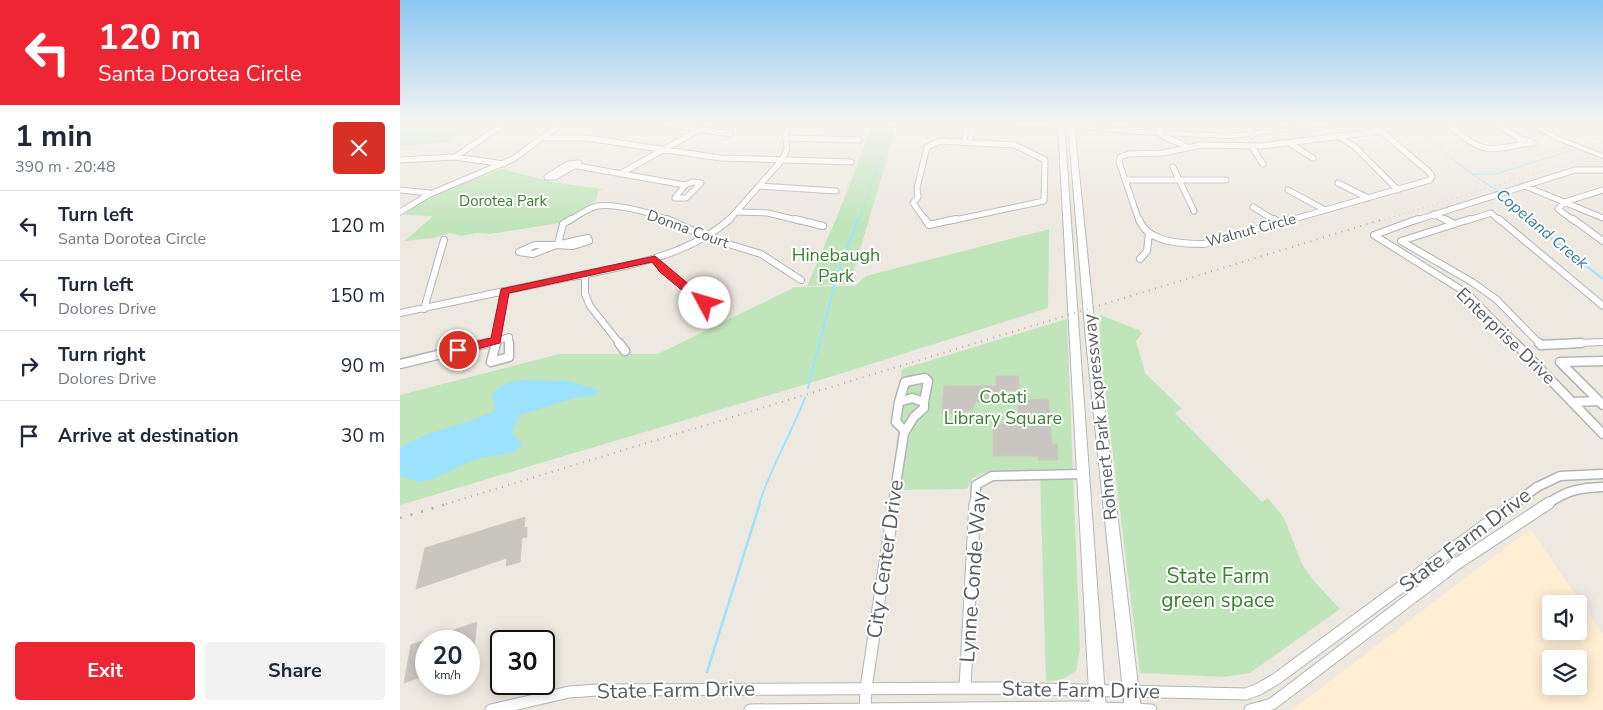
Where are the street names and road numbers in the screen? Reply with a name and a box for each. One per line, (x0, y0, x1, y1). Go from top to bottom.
street label: Donna Court (644, 205, 732, 253)
street label: Walnut Circle (1204, 208, 1298, 252)
street label: Enterprise Drive (1451, 282, 1561, 390)
street label: Rohnert Park Expressway (1077, 312, 1123, 521)
street label: City Center Drive (860, 478, 910, 640)
street label: State Farm Drive (1393, 481, 1537, 599)
street label: Lynne Conde Way (953, 490, 993, 663)
street label: State Farm Drive (597, 675, 755, 705)
street label: State Farm Drive (1002, 675, 1160, 705)

